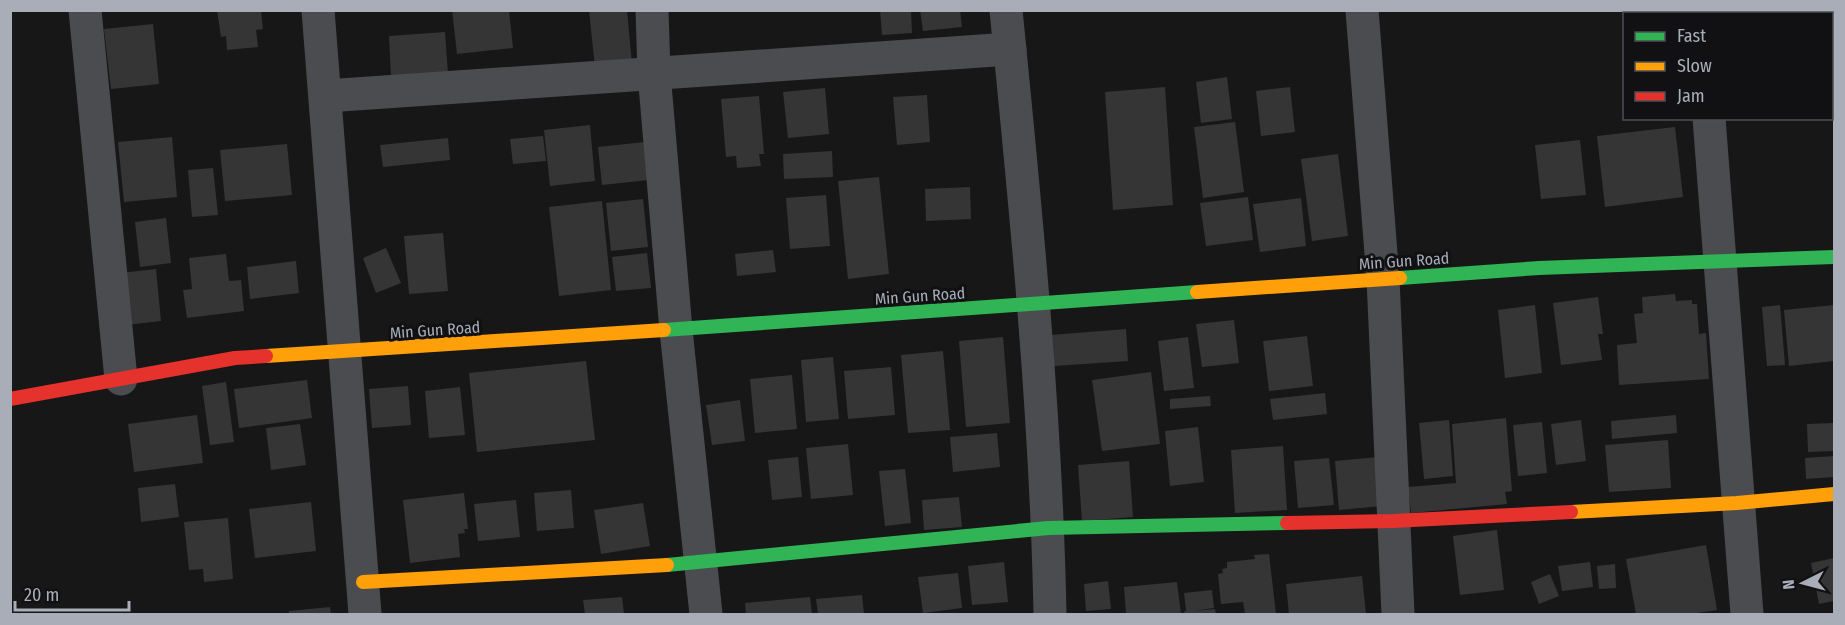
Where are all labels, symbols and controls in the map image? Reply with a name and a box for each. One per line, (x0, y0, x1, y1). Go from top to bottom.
legend (1623, 12, 1833, 120)
text: Fast (1677, 25, 1706, 47)
text: Slow (1677, 55, 1712, 77)
text: Jam (1677, 85, 1705, 107)
street label: Min Gun Road (1358, 248, 1450, 274)
street label: Min Gun Road (874, 283, 966, 309)
street label: Min Gun Road (389, 317, 481, 343)
north arrow (1773, 553, 1833, 613)
scale bar (15, 574, 129, 612)
text: N (1779, 579, 1799, 590)
text: 20 m (24, 584, 59, 606)

